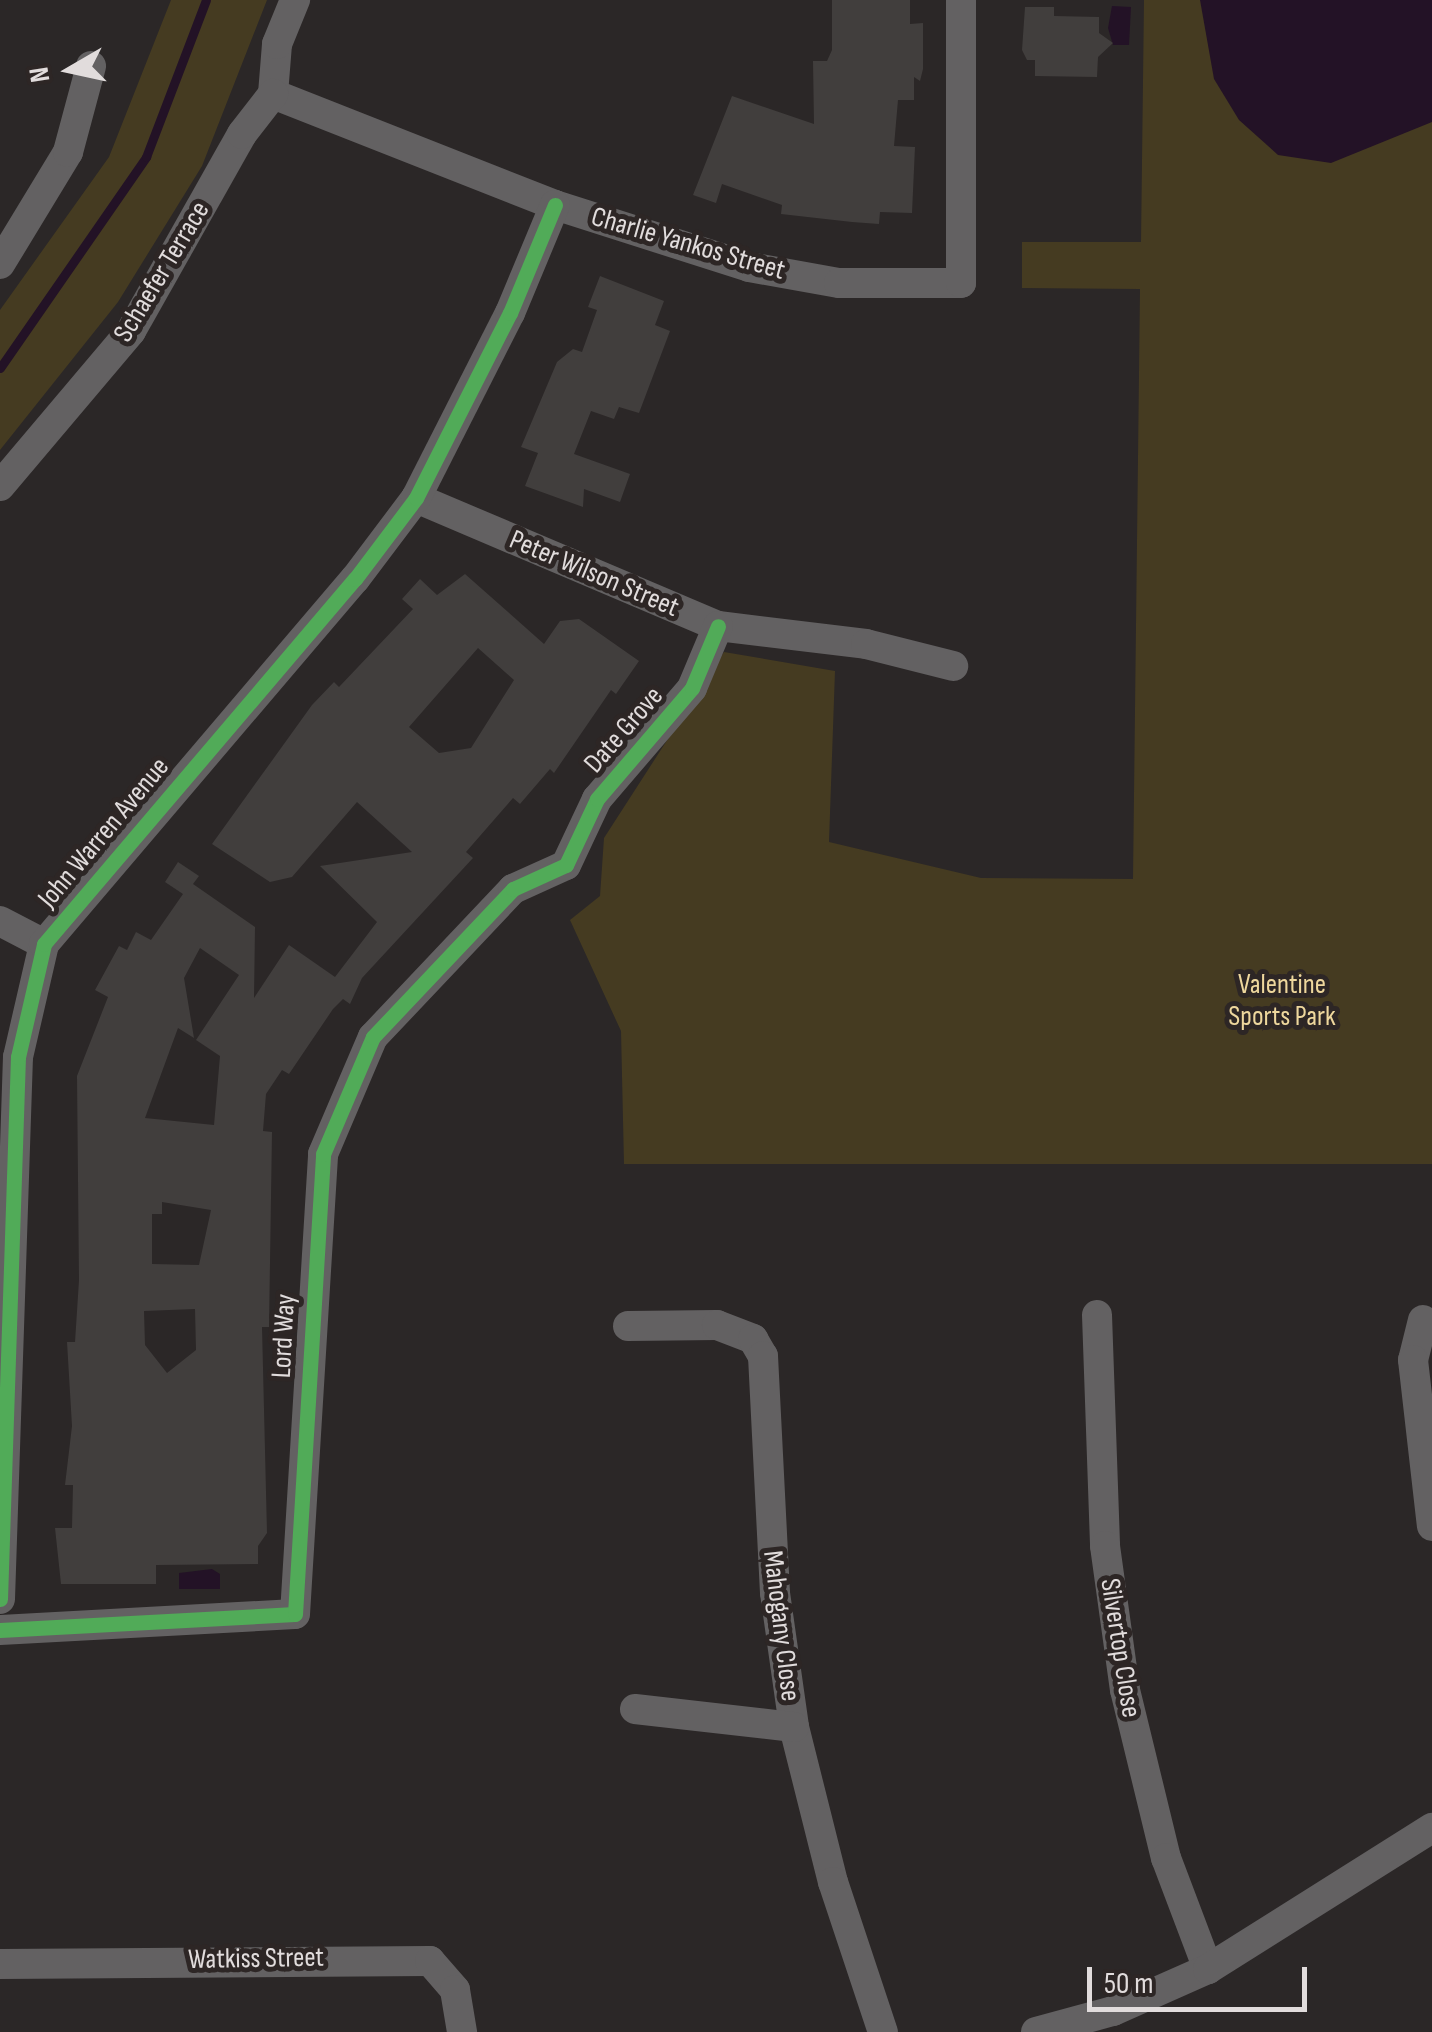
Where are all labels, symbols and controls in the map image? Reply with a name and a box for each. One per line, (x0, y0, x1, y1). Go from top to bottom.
north arrow (20, 20, 120, 120)
text: N (22, 65, 57, 85)
street label: Schaefer Terrace (107, 196, 217, 348)
street label: Charlie Yankos Street (587, 200, 789, 288)
street label: Peter Wilson Street (504, 523, 684, 625)
street label: Date Grove (577, 680, 671, 780)
street label: John Warren Avenue (31, 751, 177, 915)
park label: Valentine Sports Park (1228, 968, 1336, 1034)
street label: Lord Way (265, 1293, 303, 1379)
street label: Mahogany Close (755, 1549, 807, 1703)
street label: Silvertop Close (1092, 1576, 1148, 1720)
street label: Watkiss Street (188, 1941, 324, 1977)
scale bar (1092, 1947, 1312, 2009)
text: 50 m (1104, 1966, 1153, 2002)

